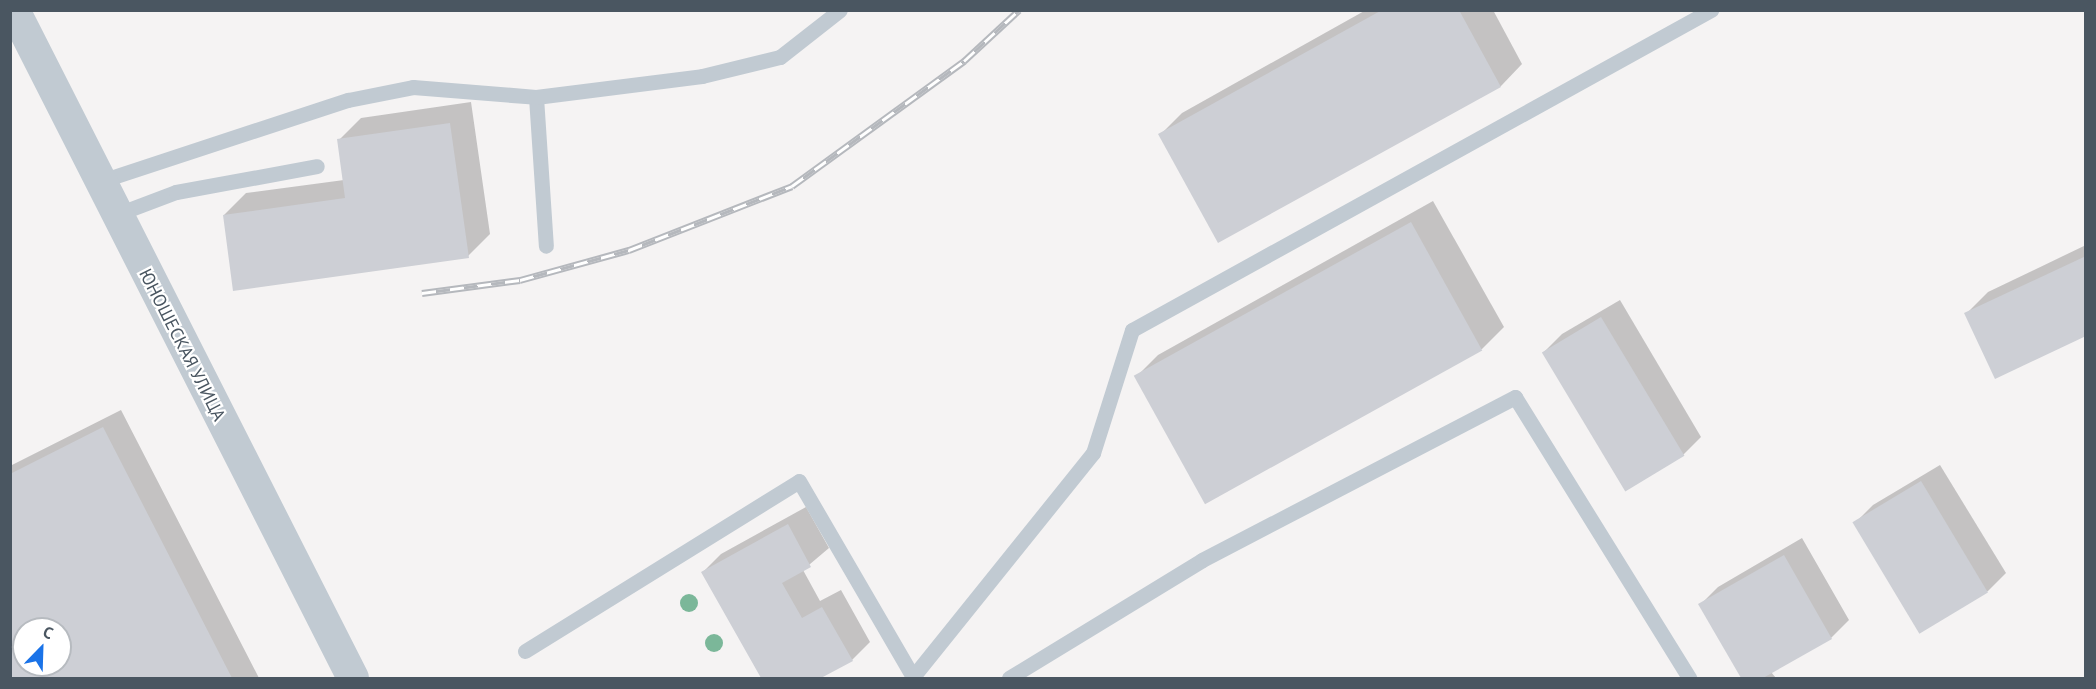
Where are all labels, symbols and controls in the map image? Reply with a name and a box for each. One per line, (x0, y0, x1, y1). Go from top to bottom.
street label: ЮНОШЕСКАЯ УЛИЦА (134, 265, 230, 425)
north arrow (12, 617, 72, 677)
text: С (40, 621, 56, 643)

